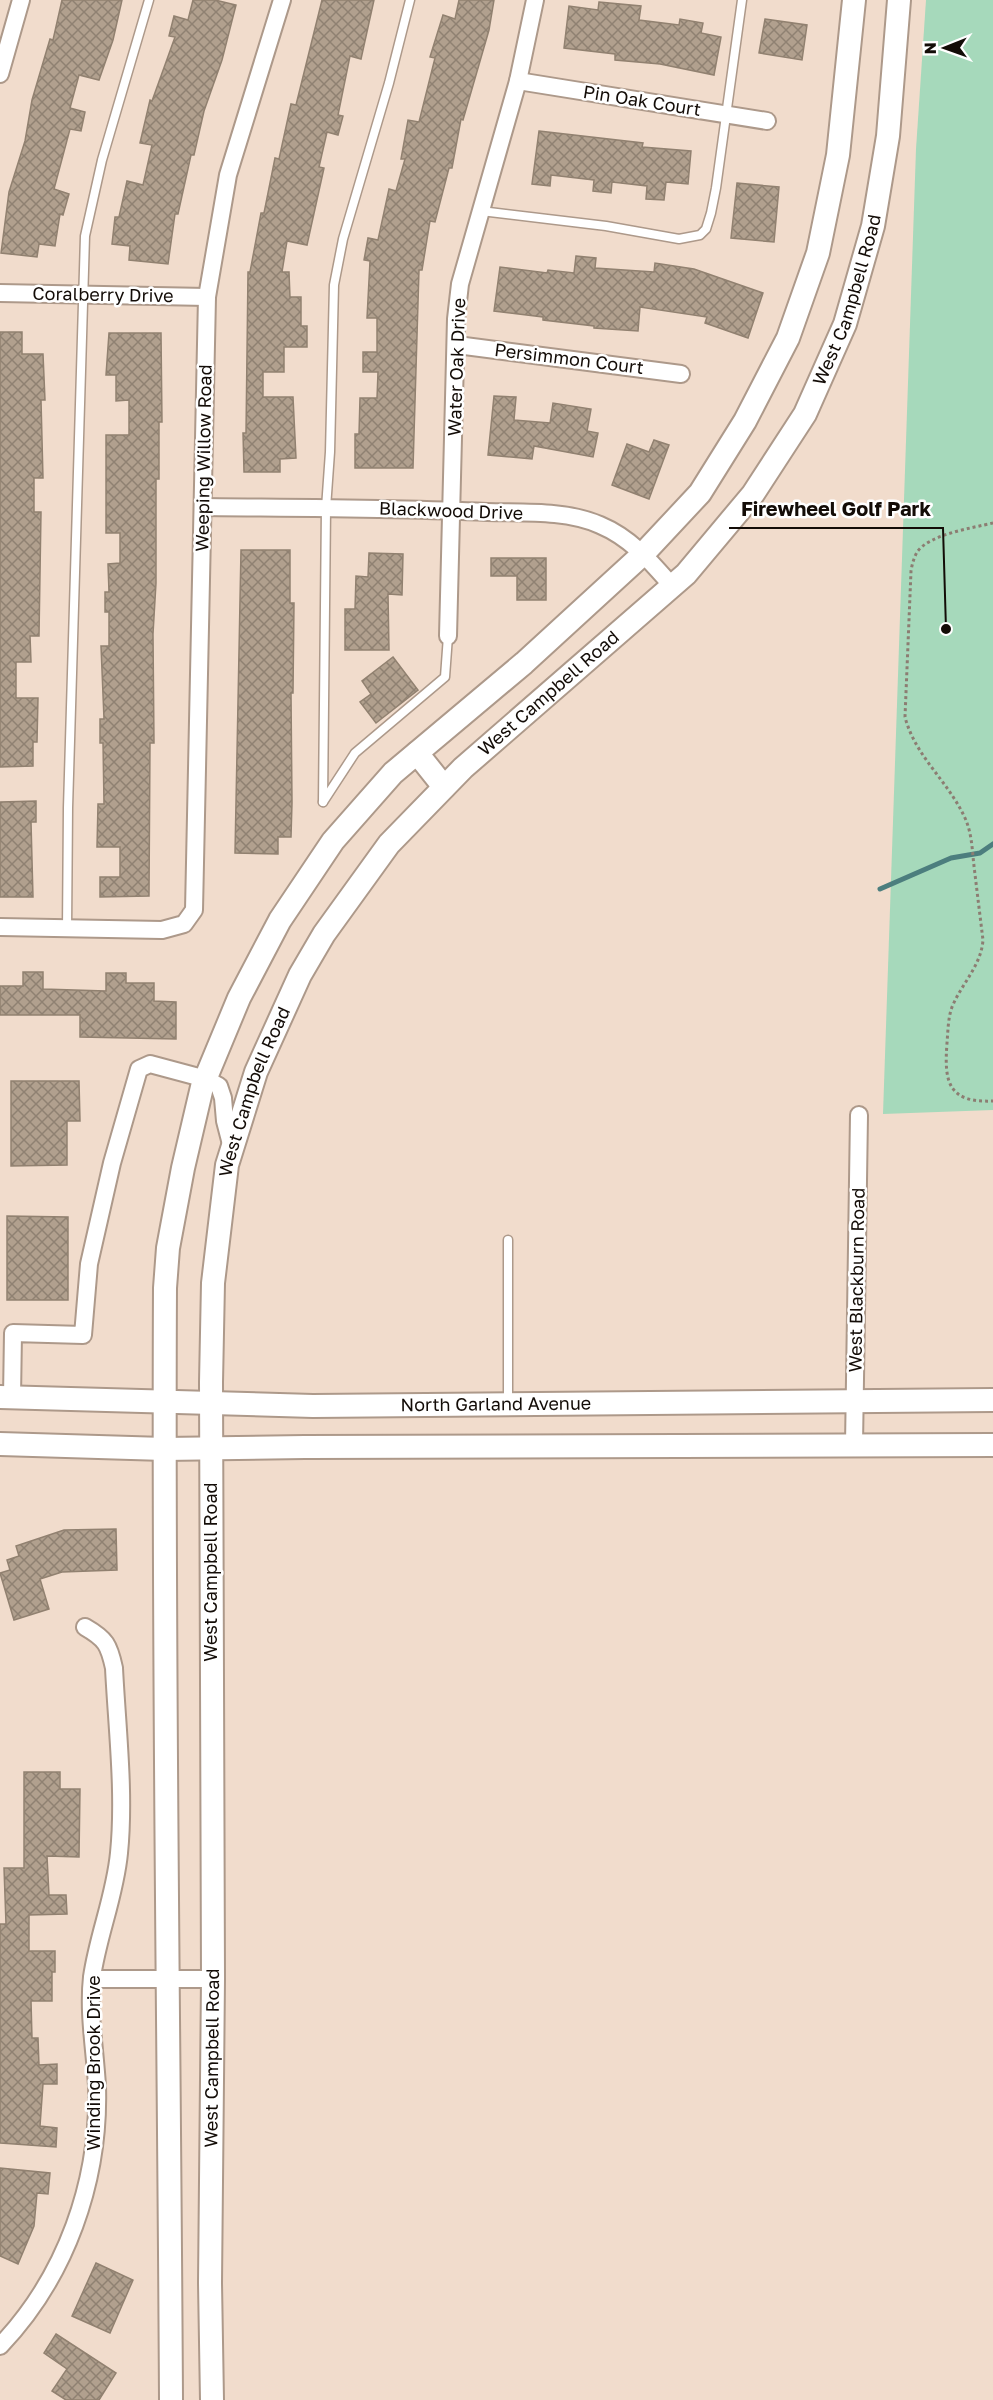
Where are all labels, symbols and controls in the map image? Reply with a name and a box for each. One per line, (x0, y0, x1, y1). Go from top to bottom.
north arrow (915, 18, 975, 78)
text: N (920, 42, 940, 55)
street label: Pin Oak Court (582, 80, 703, 120)
street label: West Campbell Road (807, 213, 885, 388)
street label: Coralberry Drive (32, 282, 174, 306)
street label: Water Oak Drive (443, 297, 469, 437)
street label: Persimmon Court (493, 338, 645, 378)
street label: Weeping Willow Road (190, 364, 216, 552)
callout: Firewheel Golf Park (729, 490, 943, 528)
street label: Blackwood Drive (379, 496, 524, 524)
text: Firewheel Golf Park (741, 496, 931, 520)
street label: West Campbell Road (473, 626, 623, 760)
street label: West Campbell Road (214, 1003, 294, 1178)
street label: West Blackburn Road (843, 1187, 869, 1373)
street label: North Garland Avenue (400, 1392, 591, 1415)
street label: West Campbell Road (199, 1482, 221, 1662)
street label: West Campbell Road (199, 1968, 223, 2148)
street label: Winding Brook Drive (82, 1975, 104, 2151)

